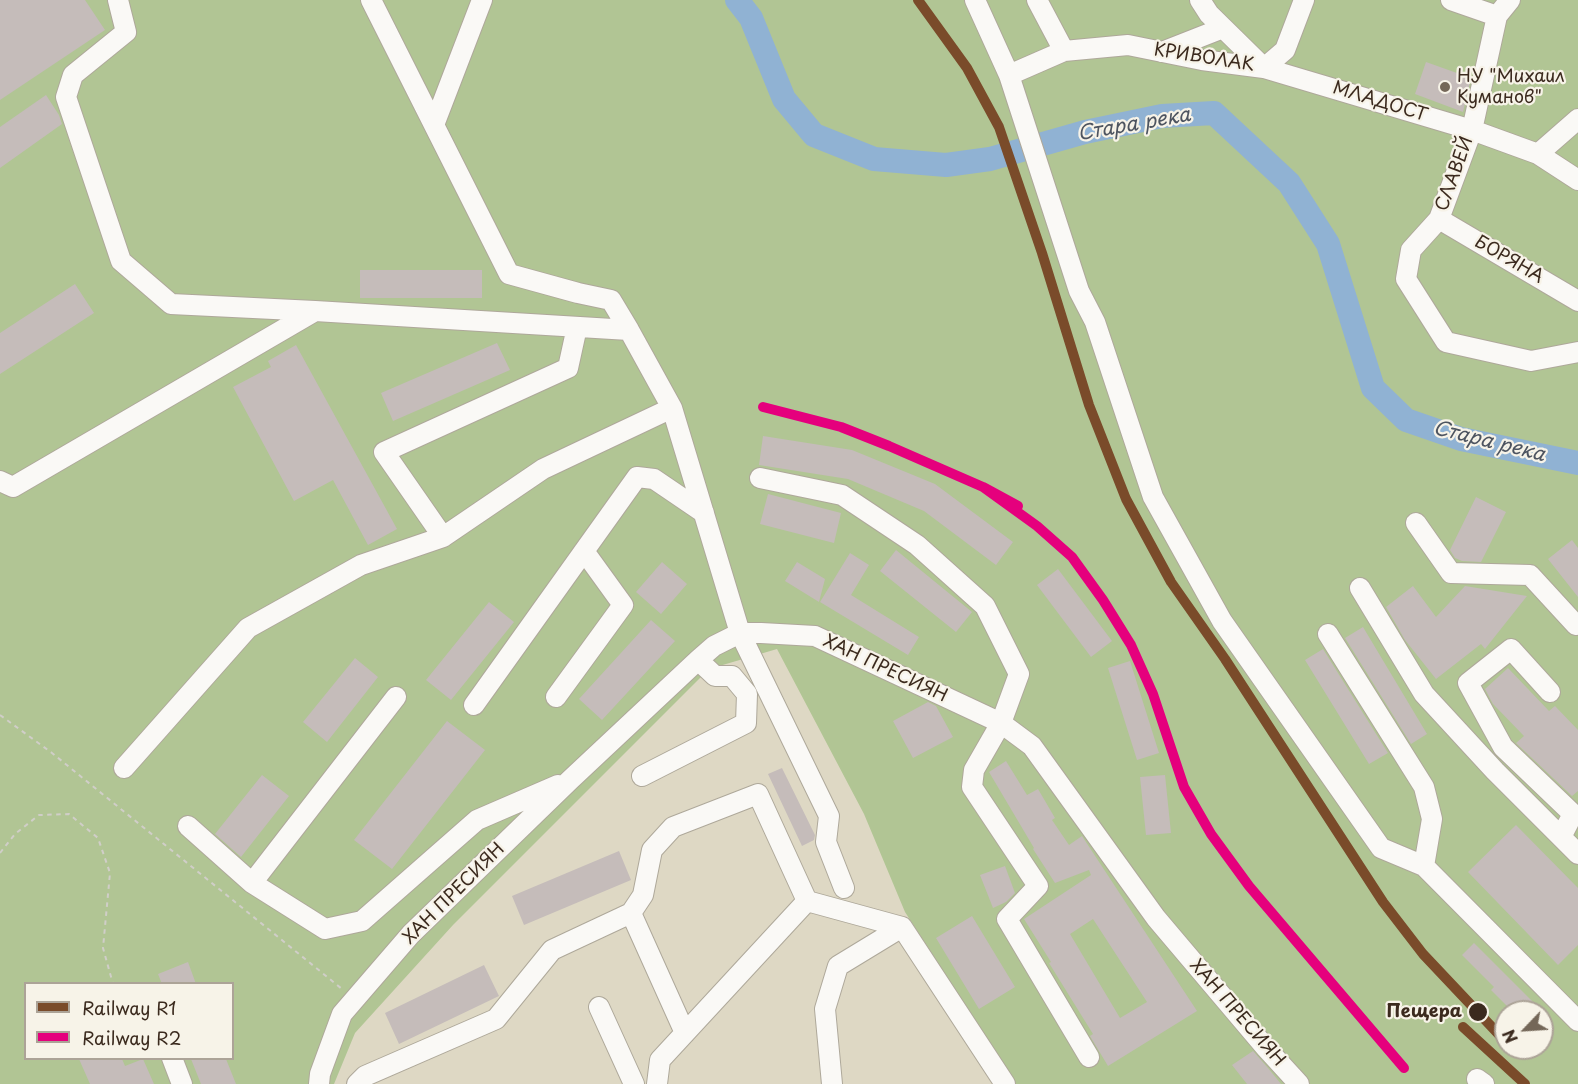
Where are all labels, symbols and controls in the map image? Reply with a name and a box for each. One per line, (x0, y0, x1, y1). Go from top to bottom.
street label: КРИВОЛАК (1152, 39, 1256, 77)
place label: НУ "Михаил Куманов" (1457, 66, 1565, 109)
street label: МЛАДОСТ (1330, 77, 1430, 127)
marker: НУ "Михаил Куманов" (1438, 80, 1452, 94)
water label: Стара река (1076, 103, 1192, 147)
street label: СЛАВЕЙ (1432, 134, 1478, 214)
street label: БОРЯНА (1471, 232, 1547, 288)
water label: Стара река (1431, 417, 1547, 467)
street label: ХАН ПРЕСИЯН (819, 631, 951, 707)
street label: ХАН ПРЕСИЯН (399, 839, 509, 949)
street label: ХАН ПРЕСИЯН (1185, 955, 1289, 1071)
legend (24, 982, 234, 1060)
text: Railway R1 (82, 994, 176, 1021)
north arrow (1494, 1000, 1554, 1060)
place label: Пещера (1387, 1001, 1462, 1023)
marker: Пещера (1467, 1001, 1489, 1023)
text: Railway R2 (82, 1024, 181, 1051)
text: N (1496, 1026, 1523, 1048)

